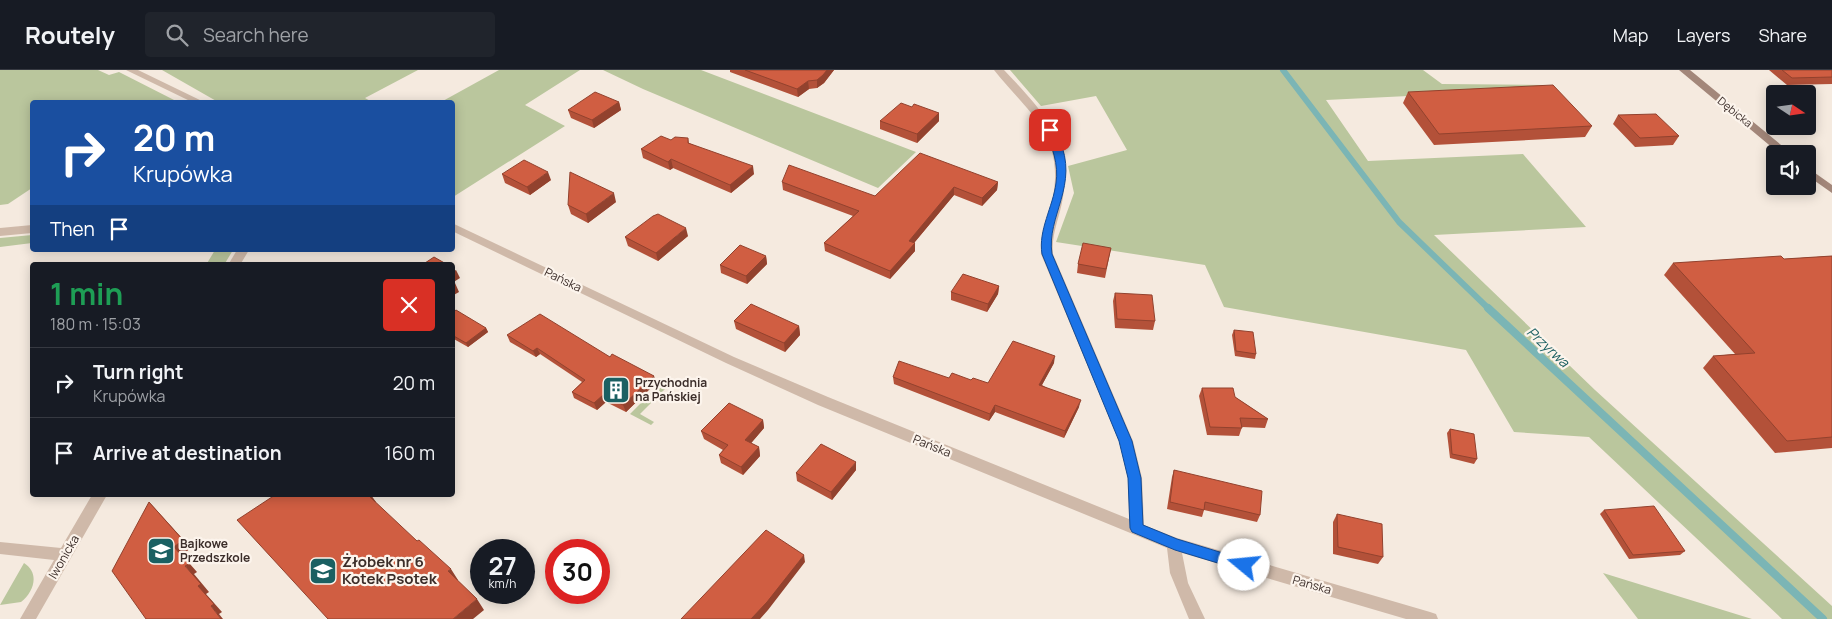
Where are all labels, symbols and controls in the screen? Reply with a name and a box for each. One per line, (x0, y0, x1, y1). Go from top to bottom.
search box (145, 12, 495, 57)
text: Routely (25, 18, 115, 51)
icon: search (163, 21, 191, 49)
text: Search here (203, 22, 309, 48)
text: Map (1613, 23, 1648, 47)
text: Layers (1676, 23, 1730, 47)
text: Share (1758, 23, 1807, 47)
north arrow (1766, 85, 1816, 135)
map controls (1766, 85, 1816, 195)
street label: Dębicka (1715, 93, 1756, 130)
pin (1029, 109, 1071, 151)
text: 20 m (133, 114, 215, 162)
icon: arrive (1036, 116, 1064, 144)
icon: right (50, 120, 115, 185)
button: sound (1766, 145, 1816, 195)
text: Krupówka (133, 159, 233, 189)
icon: arrive (105, 215, 133, 243)
text: Then (50, 216, 95, 242)
street label: Pańska (542, 263, 585, 296)
text: 1 min (50, 273, 123, 314)
button: close (383, 279, 435, 331)
text: 180 m · 15:03 (50, 313, 141, 335)
water label: Przyrwa (1523, 322, 1574, 372)
text: Turn right (93, 359, 183, 385)
icon: right (50, 369, 78, 397)
text: 20 m (393, 370, 435, 396)
place label: Przychodnia na Pańskiej (635, 374, 707, 405)
building icon: Przychodnia na Pańskiej (601, 375, 631, 405)
text: Krupówka (93, 385, 166, 407)
street label: Pańska (911, 430, 954, 461)
icon: arrive (50, 439, 78, 467)
text: Arrive at destination (93, 440, 282, 466)
text: 160 m (384, 440, 435, 466)
street label: Iwonicka (44, 532, 83, 582)
place label: Bajkowe Przedszkole (180, 535, 250, 566)
school or university icon: Bajkowe Przedszkole (146, 536, 176, 566)
position arrow (1217, 538, 1269, 590)
speed limit sign: 30 (545, 539, 610, 604)
text: 27 (488, 548, 517, 583)
place label: Żłobek nr 6 Kotek Psotek (342, 551, 438, 589)
school or university icon: Żłobek nr 6 Kotek Psotek (308, 556, 338, 586)
street label: Pańska (1291, 571, 1334, 598)
text: km/h (489, 575, 516, 592)

